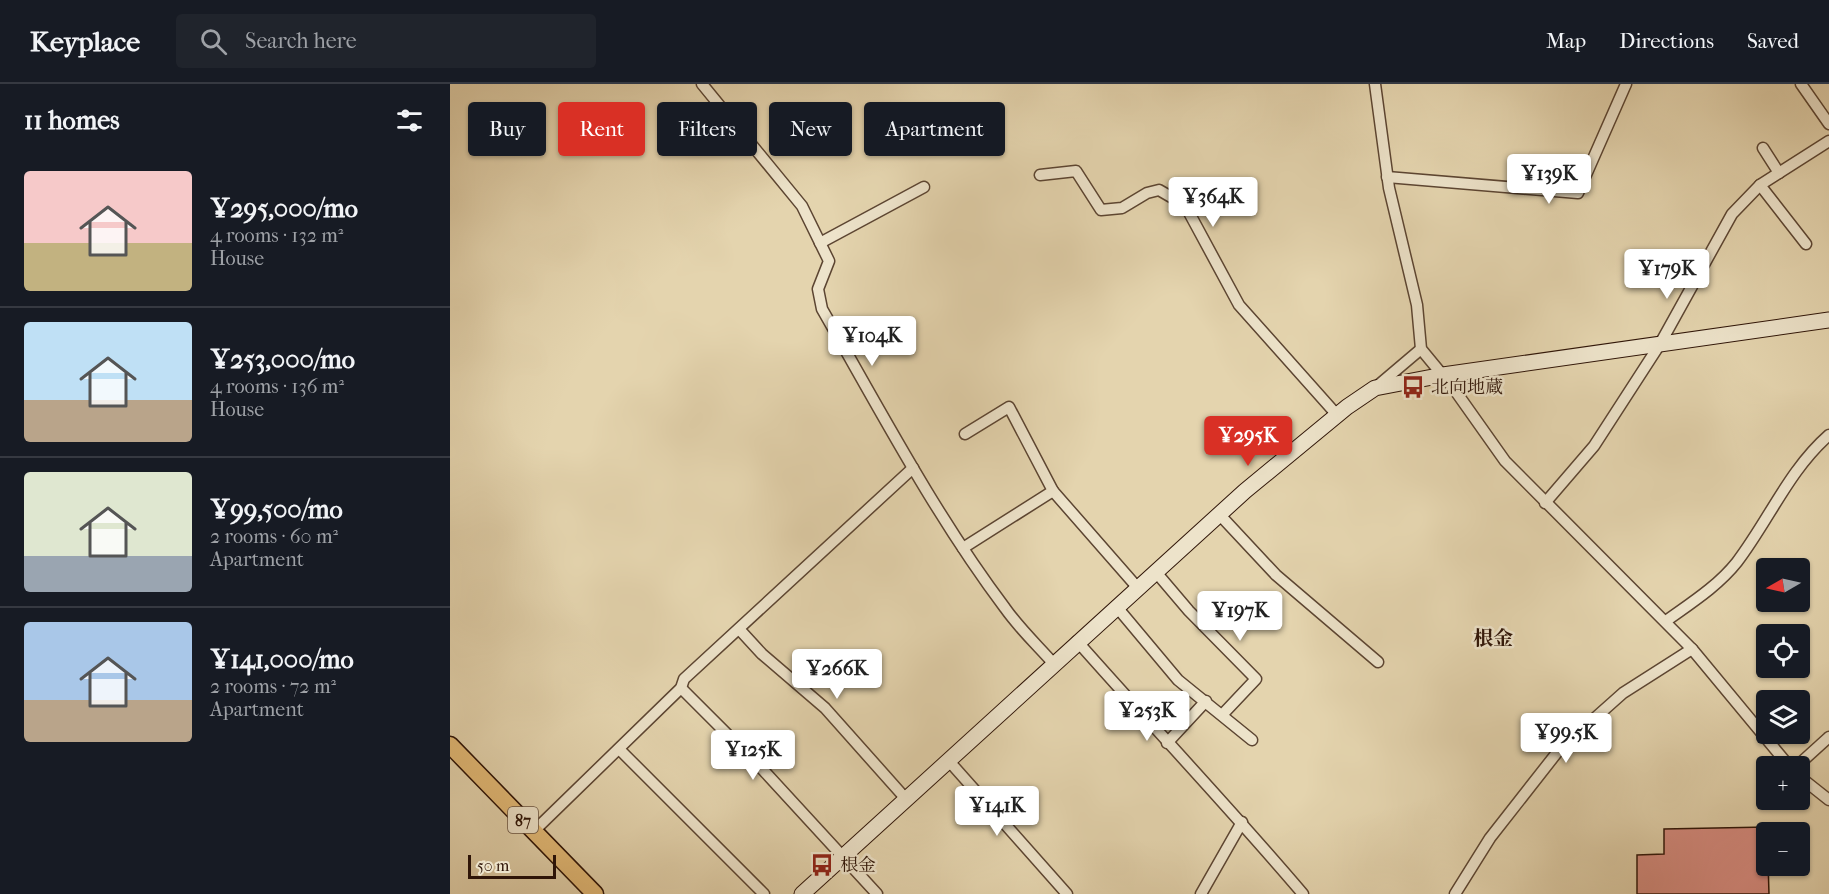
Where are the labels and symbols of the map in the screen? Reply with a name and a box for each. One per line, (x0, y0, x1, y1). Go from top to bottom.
pin: ¥139K (1507, 154, 1591, 205)
pin: ¥364K (1171, 177, 1255, 228)
pin: ¥179K (1625, 249, 1709, 300)
pin: ¥104K (830, 316, 914, 367)
bus stop icon: 北向地蔵 (1400, 374, 1426, 400)
place label: 北向地蔵 (1431, 377, 1503, 398)
pin: ¥295K (1206, 416, 1290, 467)
north arrow (1756, 558, 1810, 612)
pin: ¥197K (1198, 591, 1282, 642)
district label: 根金 (1473, 627, 1513, 650)
pin: ¥266K (795, 649, 879, 700)
pin: ¥253K (1105, 691, 1189, 742)
pin: ¥99.5K (1517, 713, 1615, 764)
pin: ¥125K (711, 730, 795, 781)
pin: ¥141K (955, 786, 1039, 837)
road number: 87 (508, 807, 538, 833)
scale bar (468, 852, 556, 880)
bus stop icon: 根金 (809, 852, 835, 878)
place label: 根金 (840, 855, 876, 876)

